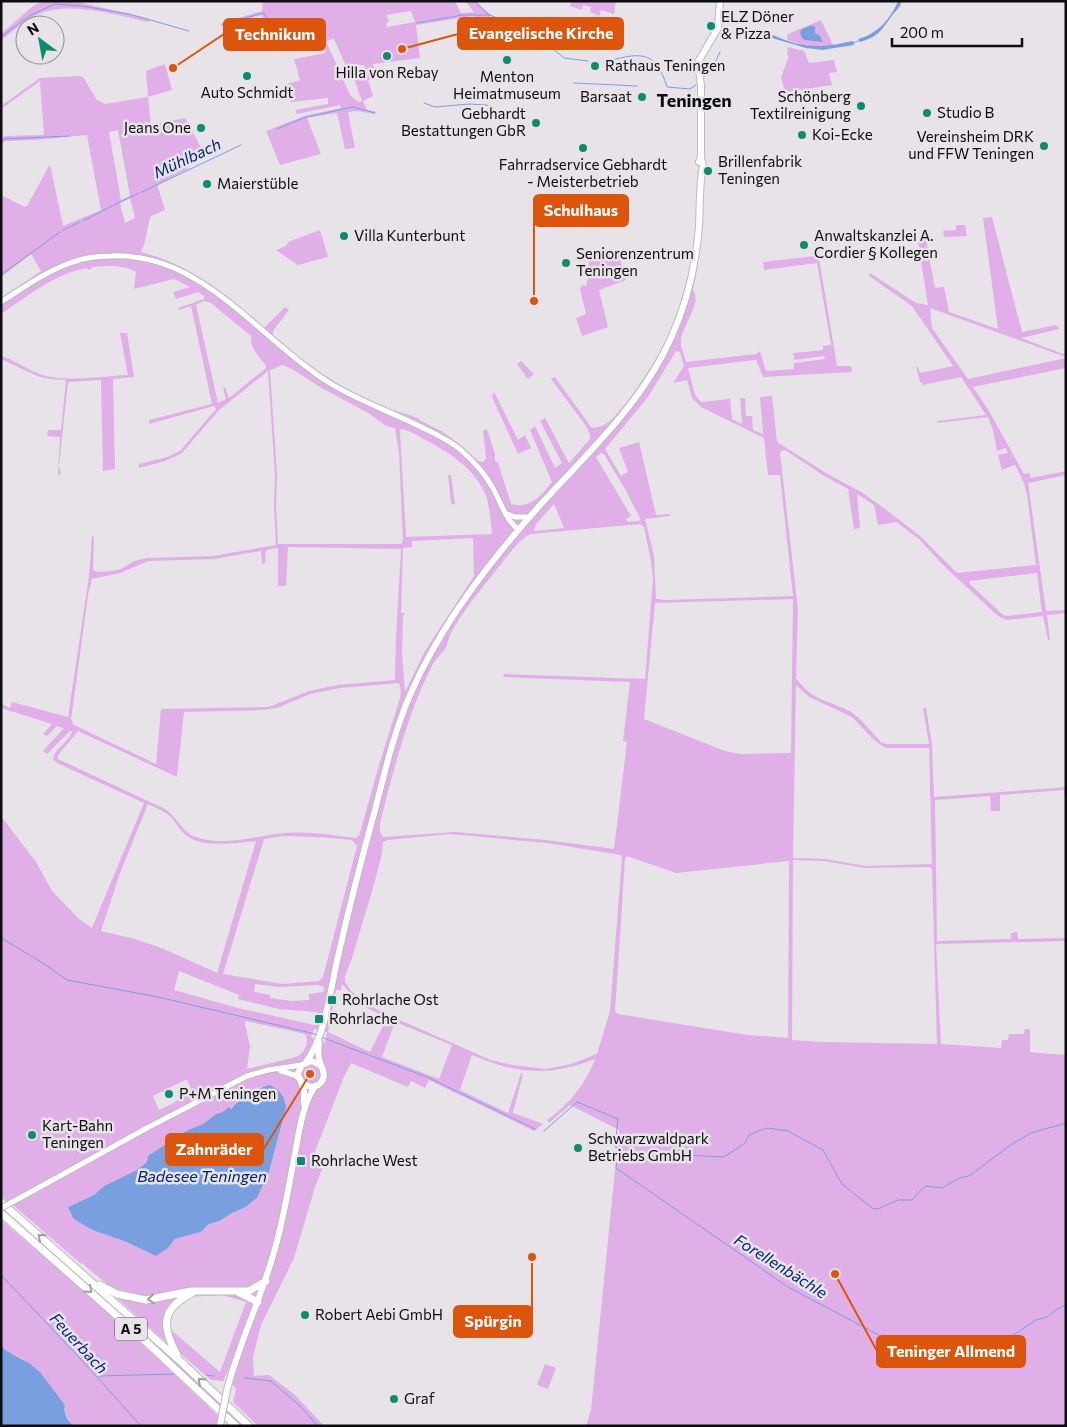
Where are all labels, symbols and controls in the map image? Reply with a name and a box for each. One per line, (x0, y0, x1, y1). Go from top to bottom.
place label: ELZ Döner & Pizza (721, 7, 794, 42)
north arrow (15, 15, 65, 65)
scale bar (892, 15, 1022, 47)
callout: Evangelische Kirche (458, 18, 623, 49)
text: N (24, 19, 42, 39)
callout: Technikum (224, 19, 325, 50)
marker: ELZ Döner & Pizza (705, 20, 717, 32)
text: Evangelische Kirche (469, 23, 613, 42)
text: 200 m (900, 23, 944, 41)
text: Technikum (235, 24, 315, 43)
marker: Hilla von Rebay (381, 50, 393, 62)
marker: Menton Heimatmuseum (501, 54, 513, 66)
place label: Rathaus Teningen (605, 56, 725, 74)
marker: Rathaus Teningen (589, 60, 601, 72)
place label: Hilla von Rebay (335, 63, 439, 81)
place label: Menton Heimatmuseum (453, 67, 561, 102)
marker: Auto Schmidt (241, 70, 253, 82)
place label: Auto Schmidt (200, 83, 294, 101)
place label: Barsaat (580, 87, 632, 105)
place label: Schönberg Textilreinigung (750, 87, 851, 122)
district label: Teningen (656, 89, 732, 111)
marker: Barsaat (636, 91, 648, 103)
marker: Schönberg Textilreinigung (855, 100, 867, 112)
place label: Studio B (937, 103, 995, 121)
place label: Gebhardt Bestattungen GbR (401, 104, 526, 139)
marker: Studio B (921, 107, 933, 119)
marker: Gebhardt Bestattungen GbR (530, 117, 542, 129)
place label: Jeans One (124, 118, 191, 136)
marker: Jeans One (195, 122, 207, 134)
place label: Koi-Ecke (812, 125, 873, 143)
place label: Vereinsheim DRK und FFW Teningen (908, 127, 1034, 162)
marker: Koi-Ecke (796, 129, 808, 141)
water label: Mühlbach (150, 134, 224, 181)
marker: Vereinsheim DRK und FFW Teningen (1038, 140, 1050, 152)
marker: Fahrradservice Gebhardt - Meisterbetrieb (577, 142, 589, 154)
place label: Brillenfabrik Teningen (718, 152, 802, 187)
place label: Fahrradservice Gebhardt - Meisterbetrieb (499, 155, 667, 190)
marker: Brillenfabrik Teningen (702, 165, 714, 177)
place label: Maierstüble (217, 174, 299, 192)
marker: Maierstüble (201, 178, 213, 190)
callout: Schulhaus (534, 195, 628, 226)
text: Schulhaus (544, 200, 618, 219)
place label: Villa Kunterbunt (354, 226, 465, 244)
place label: Anwaltskanzlei A. Cordier § Kollegen (814, 226, 938, 261)
marker: Villa Kunterbunt (338, 230, 350, 242)
marker: Anwaltskanzlei A. Cordier § Kollegen (798, 239, 810, 251)
place label: Seniorenzentrum Teningen (576, 244, 694, 279)
marker: Seniorenzentrum Teningen (560, 257, 572, 269)
place label: Rohrlache Ost (342, 990, 439, 1008)
marker: Rohrlache Ost (326, 994, 338, 1006)
place label: Rohrlache (329, 1009, 398, 1027)
marker: Rohrlache (313, 1013, 325, 1025)
place label: P+M Teningen (179, 1084, 276, 1102)
marker: P+M Teningen (163, 1088, 175, 1100)
place label: Kart-Bahn Teningen (42, 1116, 113, 1151)
marker: Kart-Bahn Teningen (26, 1129, 38, 1141)
place label: Schwarzwaldpark Betriebs GmbH (588, 1129, 709, 1164)
callout: Zahnräder (166, 1134, 263, 1165)
text: Zahnräder (175, 1139, 253, 1158)
marker: Schwarzwaldpark Betriebs GmbH (572, 1142, 584, 1154)
place label: Rohrlache West (311, 1151, 418, 1169)
marker: Rohrlache West (295, 1155, 307, 1167)
water label: Badesee Teningen (137, 1166, 267, 1185)
water label: Forellenbächle (731, 1229, 832, 1302)
one-way arrow (38, 1234, 47, 1243)
one-way arrow (84, 1285, 93, 1294)
one-way arrow (147, 1293, 155, 1304)
place label: Robert Aebi GmbH (315, 1305, 443, 1323)
callout: Spürgin (454, 1306, 532, 1337)
water label: Feuerbach (47, 1308, 112, 1377)
marker: Robert Aebi GmbH (299, 1309, 311, 1321)
text: Spürgin (464, 1311, 522, 1330)
road number: A 5 (115, 1318, 147, 1340)
callout: Teninger Allmend (877, 1336, 1025, 1367)
text: Teninger Allmend (887, 1341, 1015, 1360)
one-way arrow (198, 1378, 207, 1387)
place label: Graf (404, 1389, 435, 1407)
marker: Graf (388, 1393, 400, 1405)

